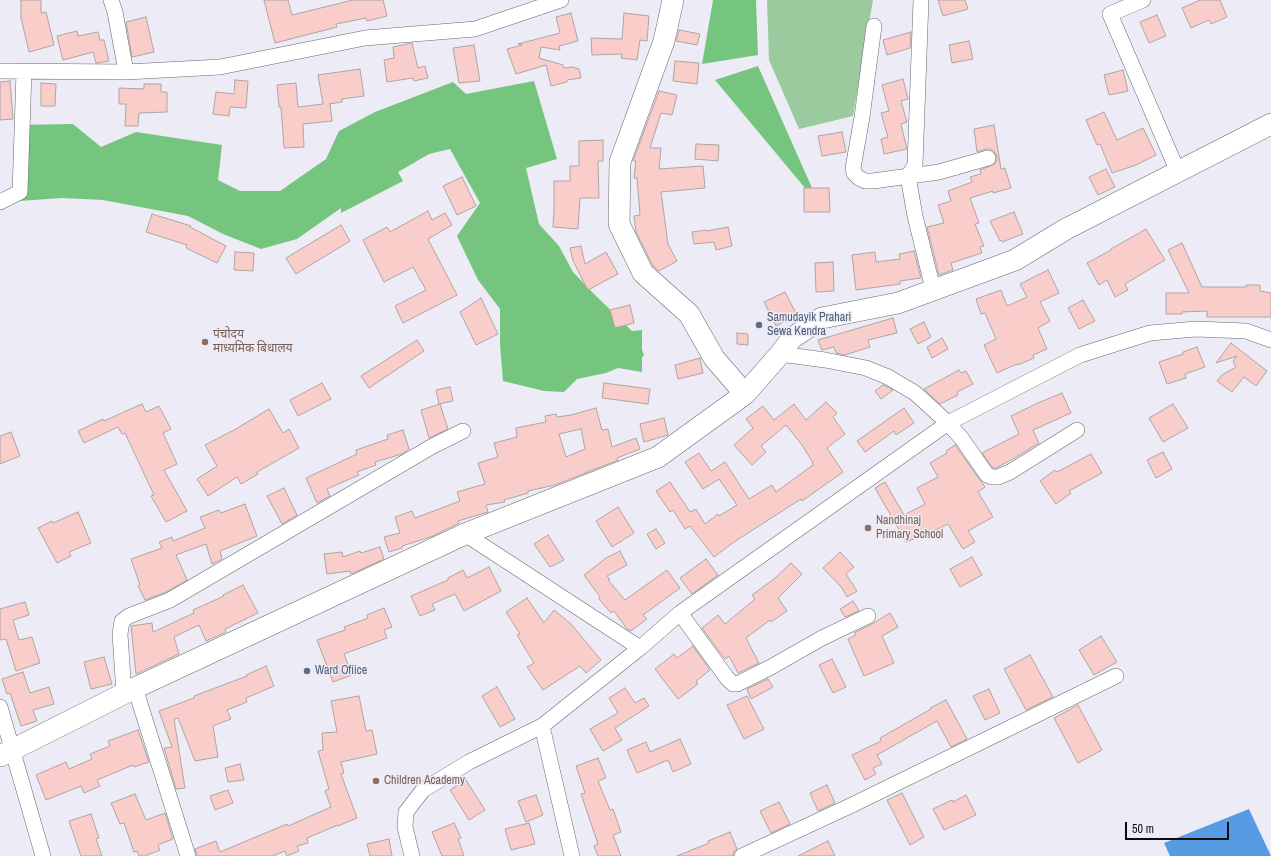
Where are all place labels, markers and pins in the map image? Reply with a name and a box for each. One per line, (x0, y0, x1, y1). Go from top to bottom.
place label: Samudayik Prahari Sewa Kendra (767, 311, 851, 339)
marker: Samudayik Prahari Sewa Kendra (754, 320, 764, 330)
place label: पंचोदय माध्यमिक बिधालय (213, 328, 293, 356)
marker: पंचोदय माध्यमिक बिधालय (200, 337, 210, 347)
place label: Nandhinaj Primary School (876, 514, 943, 542)
marker: Nandhinaj Primary School (863, 523, 873, 533)
place label: Ward Ofiice (315, 664, 367, 678)
marker: Ward Ofiice (302, 666, 312, 676)
place label: Children Academy (384, 774, 465, 788)
marker: Children Academy (371, 776, 381, 786)

